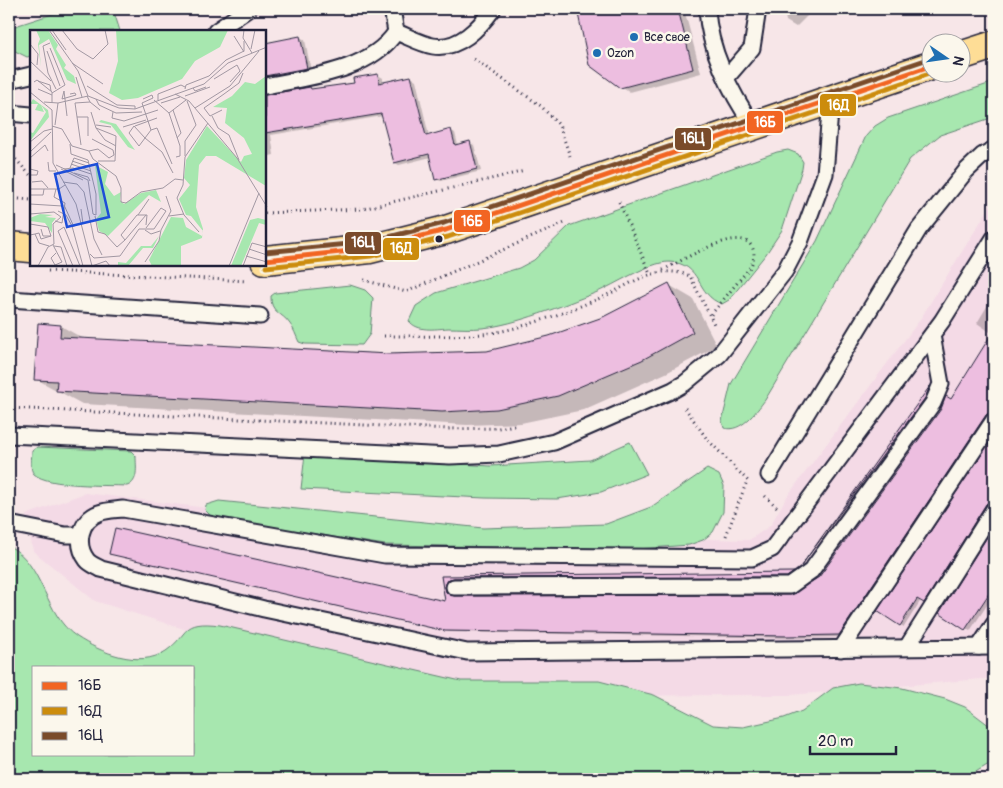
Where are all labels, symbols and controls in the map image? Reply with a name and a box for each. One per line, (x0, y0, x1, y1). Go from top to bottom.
inset map (30, 30, 266, 266)
place label: Все свое (644, 30, 690, 45)
marker: Все свое (628, 31, 640, 43)
north arrow (920, 32, 970, 82)
place label: Ozon (607, 46, 634, 61)
marker: Ozon (591, 47, 603, 59)
text: N (949, 54, 968, 67)
line badge: 16Д (819, 93, 857, 117)
text: 16Д (827, 97, 850, 114)
line badge: 16Б (746, 110, 784, 134)
text: 16Б (754, 114, 776, 131)
line badge: 16Ц (674, 127, 712, 151)
text: 16Ц (681, 130, 705, 147)
line badge: 16Б (453, 209, 491, 233)
text: 16Б (461, 213, 483, 230)
line badge: 16Ц (344, 231, 382, 255)
text: 16Ц (351, 234, 375, 251)
unlabelled marker (434, 234, 444, 244)
line badge: 16Д (382, 237, 420, 261)
text: 16Д (390, 240, 413, 257)
legend (32, 666, 195, 756)
text: 16Б (78, 676, 102, 695)
text: 16Д (78, 702, 103, 721)
scale bar (810, 723, 897, 755)
text: 16Ц (78, 726, 104, 745)
text: 20 m (818, 732, 853, 751)

